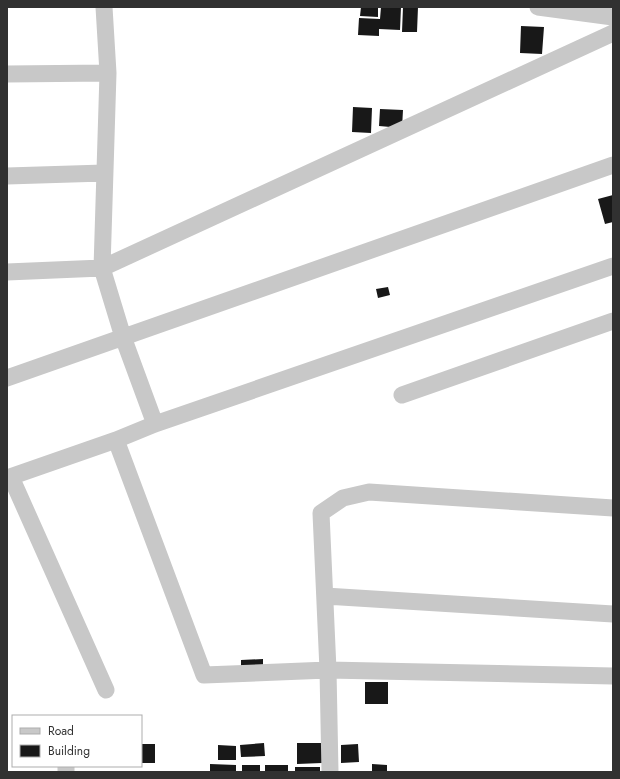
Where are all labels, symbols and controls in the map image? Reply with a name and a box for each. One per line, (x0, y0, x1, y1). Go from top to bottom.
legend (12, 715, 142, 767)
text: Road (48, 722, 74, 740)
text: Building (48, 742, 90, 760)

